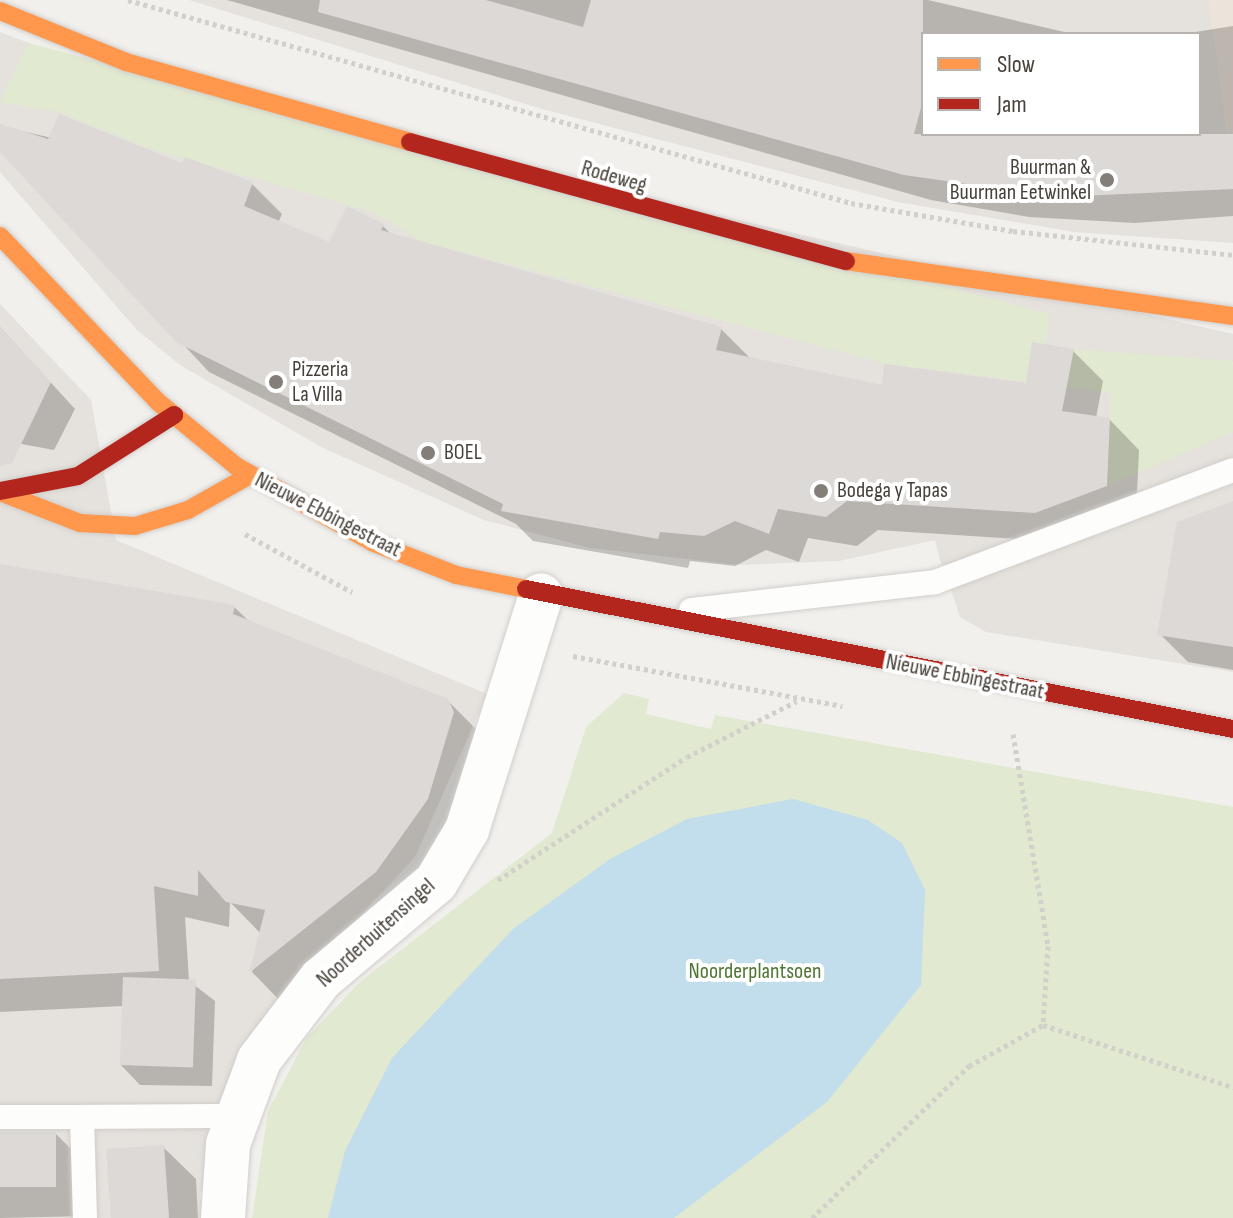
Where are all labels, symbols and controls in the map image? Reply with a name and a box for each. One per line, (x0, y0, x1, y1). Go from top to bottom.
legend (921, 32, 1201, 136)
text: Slow (997, 50, 1035, 79)
text: Jam (997, 90, 1027, 119)
place label: Buurman & Buurman Eetwinkel (950, 154, 1091, 206)
street label: Rodeweg (578, 155, 650, 199)
marker: Buurman & Buurman Eetwinkel (1098, 171, 1116, 189)
place label: Pizzeria La Villa (292, 356, 349, 408)
marker: Pizzeria La Villa (267, 373, 285, 391)
place label: BOEL (444, 440, 482, 466)
marker: BOEL (419, 444, 437, 462)
street label: Nieuwe Ebbingestraat (250, 467, 406, 563)
place label: Bodega y Tapas (837, 478, 948, 504)
marker: Bodega y Tapas (812, 482, 830, 500)
street label: Nieuwe Ebbingestraat (884, 649, 1046, 705)
street label: Noorderbuitensingel (311, 873, 441, 993)
park label: Noorderplantsoen (689, 959, 821, 985)

